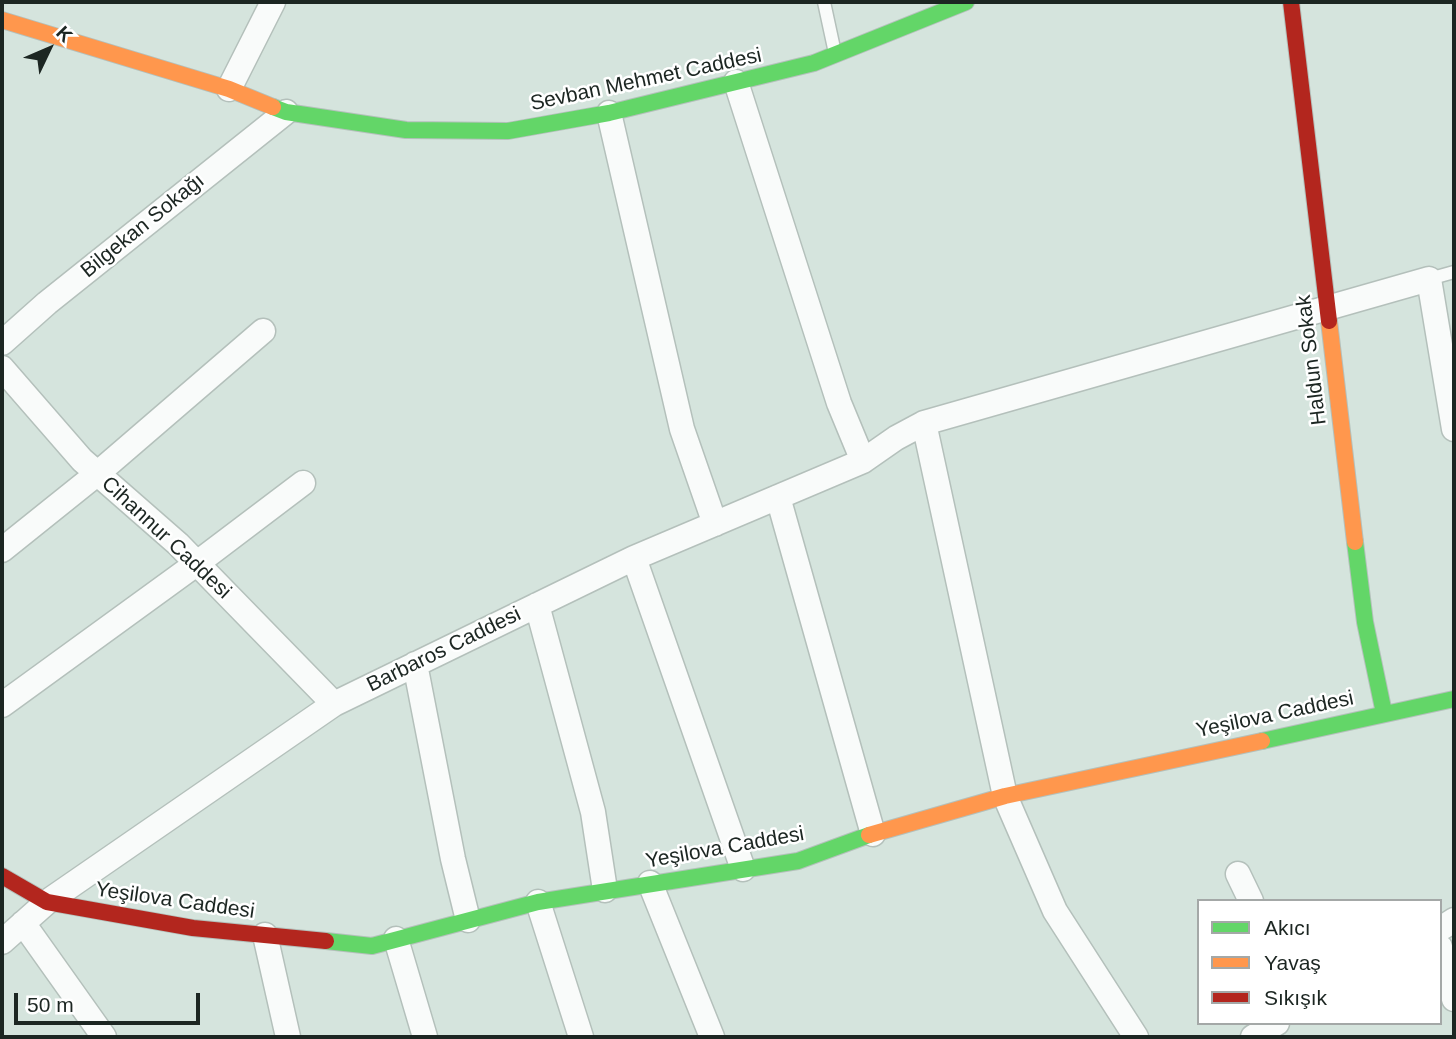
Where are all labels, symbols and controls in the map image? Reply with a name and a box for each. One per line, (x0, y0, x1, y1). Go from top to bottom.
north arrow (14, 14, 84, 84)
text: K (52, 22, 77, 46)
street label: Sevban Mehmet Caddesi (528, 43, 764, 117)
street label: Bilgekan Sokağı (76, 168, 210, 284)
street label: Haldun Sokak (1292, 294, 1332, 426)
street label: Cihannur Caddesi (96, 471, 236, 605)
street label: Barbaros Caddesi (363, 602, 525, 698)
street label: Yeşilova Caddesi (1194, 686, 1356, 744)
street label: Yeşilova Caddesi (644, 822, 806, 874)
street label: Yeşilova Caddesi (94, 877, 256, 925)
legend (1197, 899, 1442, 1025)
text: Akıcı (1264, 916, 1311, 939)
text: Yavaş (1264, 951, 1321, 974)
scale bar (18, 979, 203, 1023)
text: Sıkışık (1264, 986, 1327, 1009)
text: 50 m (27, 993, 74, 1016)

